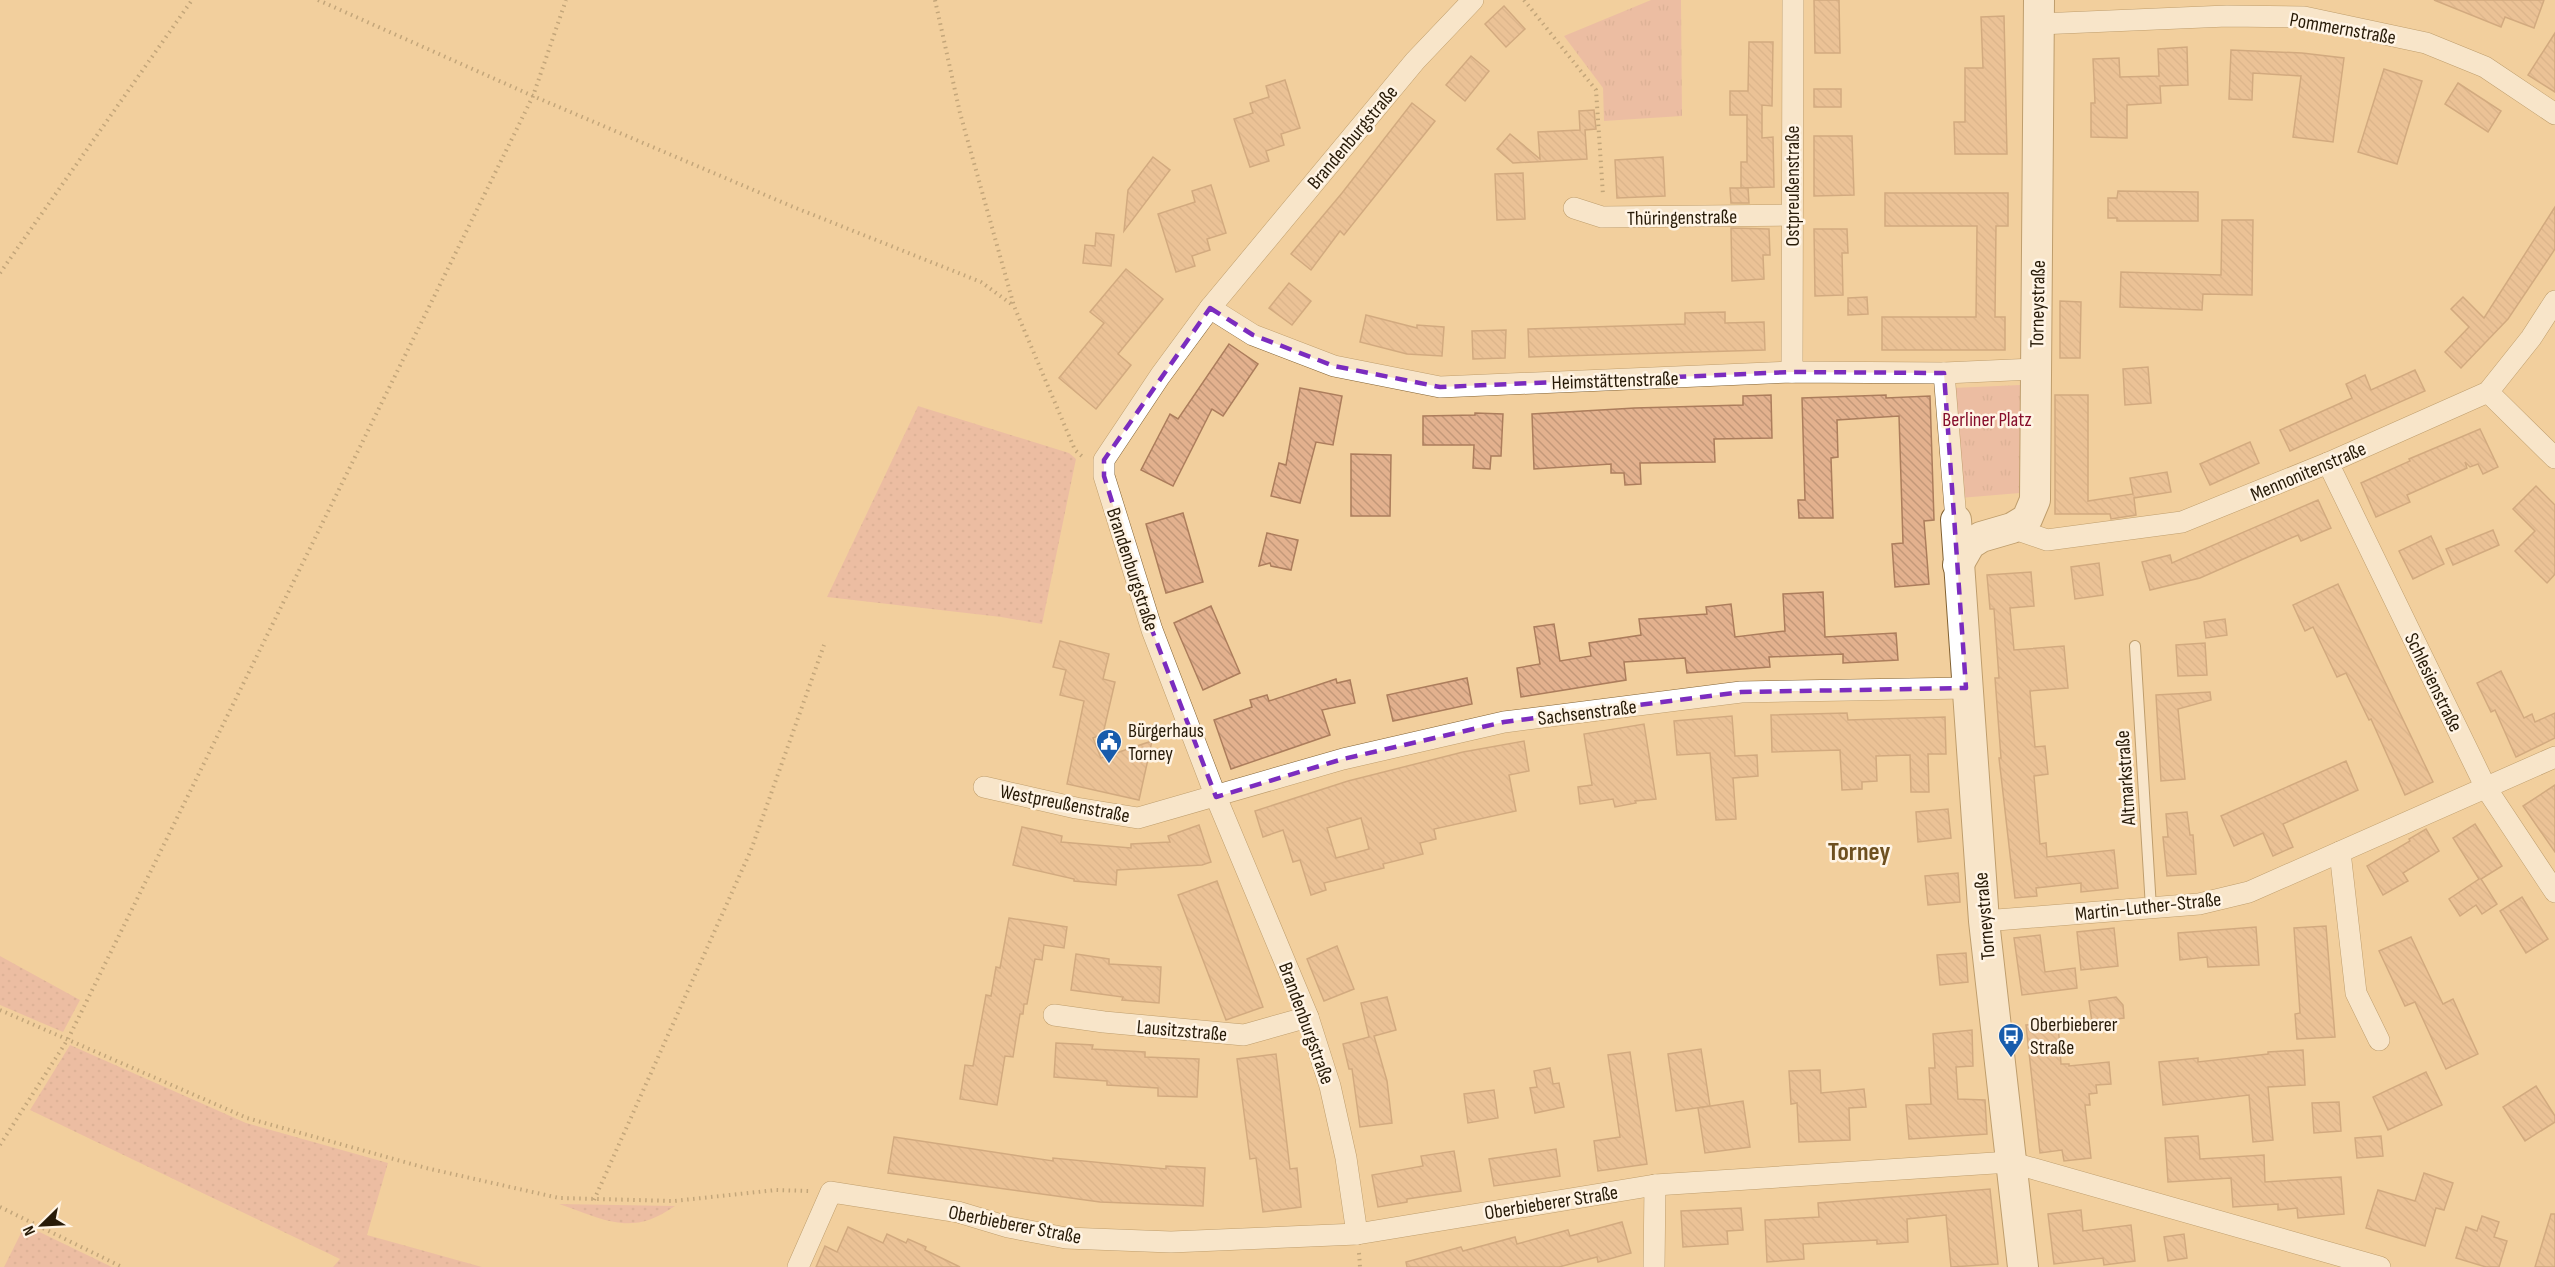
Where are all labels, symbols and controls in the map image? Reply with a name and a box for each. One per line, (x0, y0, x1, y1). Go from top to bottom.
street label: Pommernstraße (2288, 8, 2398, 50)
street label: Brandenburgstraße (1302, 81, 1403, 194)
street label: Ostpreußenstraße (1781, 125, 1805, 247)
street label: Thüringenstraße (1627, 205, 1737, 231)
street label: Torneystraße (2025, 260, 2051, 348)
street label: Heimstättenstraße (1551, 367, 1679, 395)
park label: Berliner Platz (1942, 408, 2032, 432)
street label: Mennonitenstraße (2247, 437, 2370, 507)
street label: Brandenburgstraße (1101, 505, 1163, 634)
street label: Schlesienstraße (2399, 629, 2467, 736)
street label: Sachsenstraße (1536, 695, 1638, 731)
place label: Bürgerhaus Torney (1128, 719, 1204, 766)
public building icon: Bürgerhaus Torney (1094, 727, 1124, 765)
street label: Altmarkstraße (2111, 730, 2141, 827)
street label: Westpreußenstraße (998, 780, 1132, 828)
district label: Torney (1828, 837, 1890, 868)
street label: Torneystraße (1969, 871, 2001, 961)
street label: Martin-Luther-Straße (2074, 887, 2222, 927)
street label: Brandenburgstraße (1273, 959, 1339, 1088)
place label: Oberbieberer Straße (2030, 1013, 2118, 1060)
street label: Lausitzstraße (1136, 1015, 1228, 1047)
bus stop icon: Oberbieberer Straße (1996, 1021, 2026, 1059)
street label: Oberbieberer Straße (1483, 1181, 1620, 1225)
north arrow (12, 1195, 72, 1255)
street label: Oberbieberer Straße (946, 1200, 1083, 1250)
text: N (19, 1223, 40, 1238)

